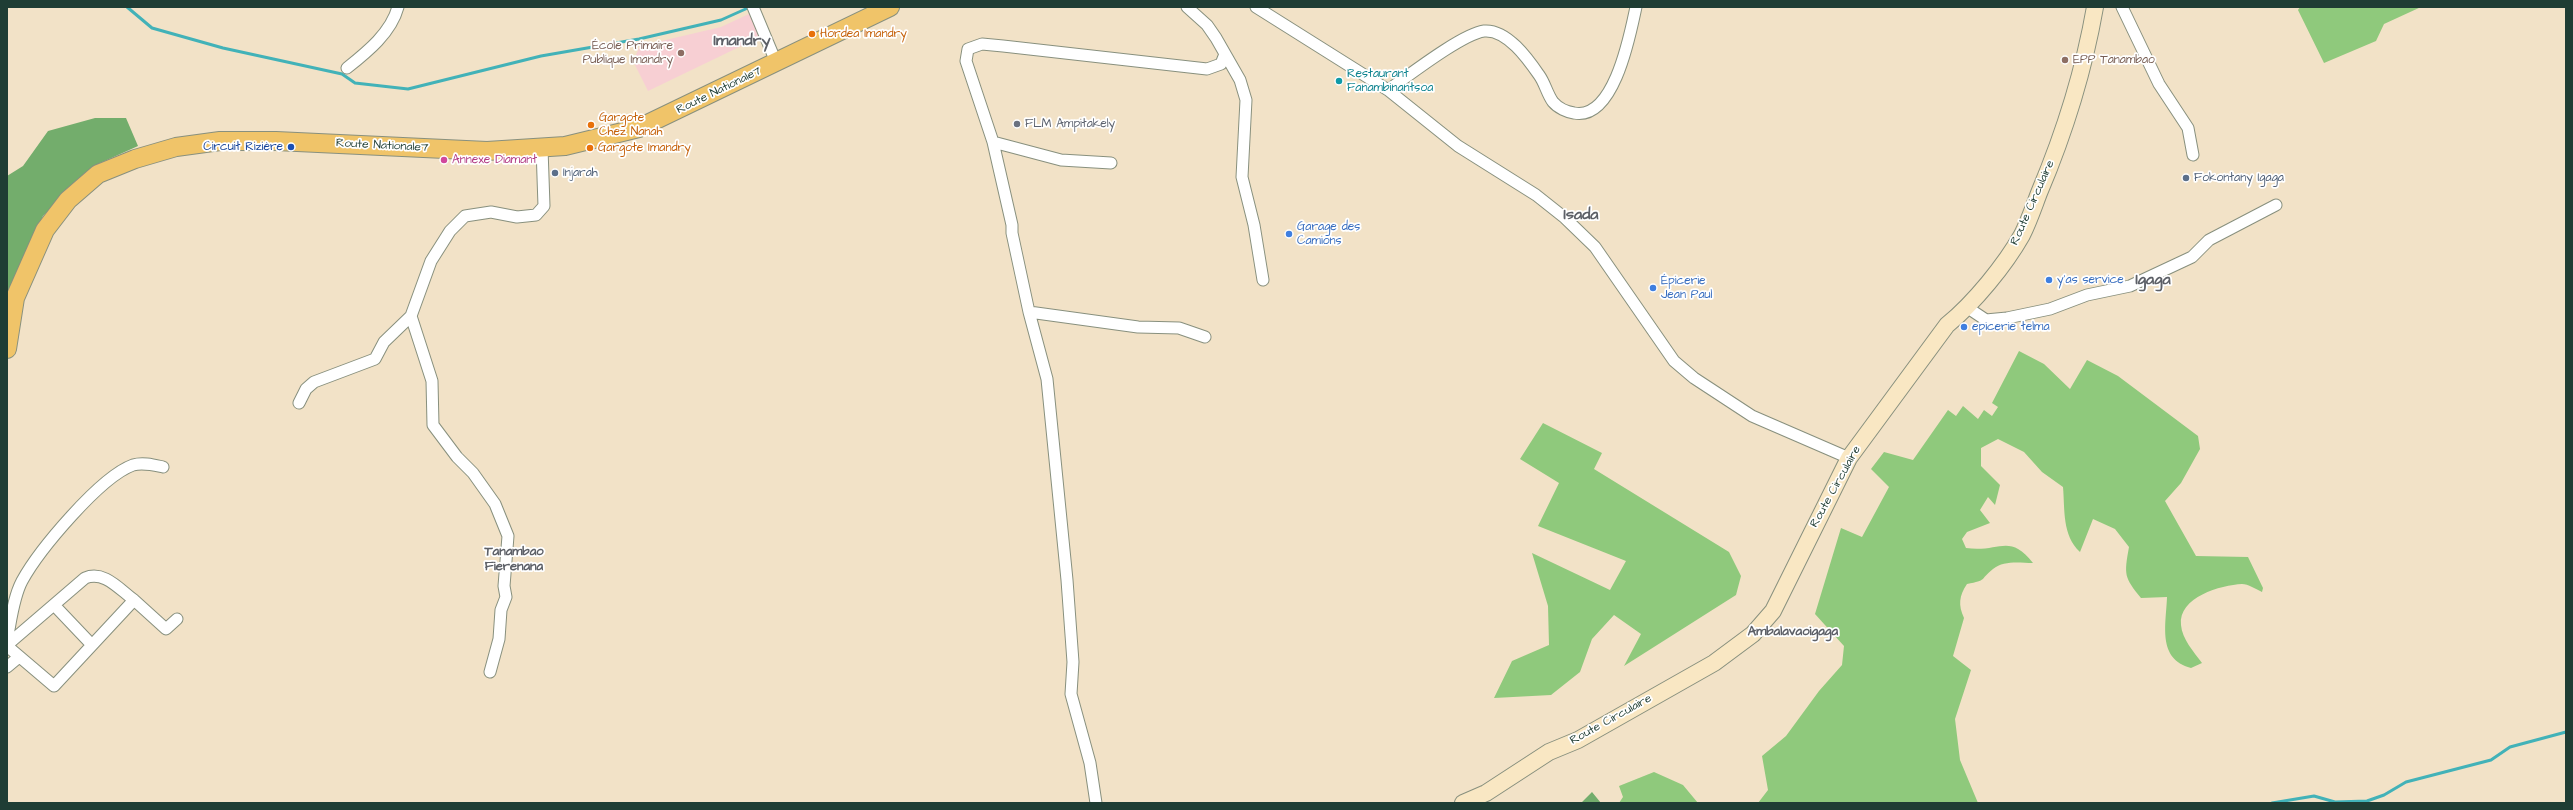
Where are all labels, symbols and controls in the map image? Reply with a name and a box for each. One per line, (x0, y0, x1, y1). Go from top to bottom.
place label: Hordea Imandry (820, 27, 907, 41)
marker: Hordea Imandry (807, 29, 817, 39)
district label: Imandry (714, 32, 770, 52)
place label: École Primaire Publique Imandry (583, 39, 673, 67)
marker: École Primaire Publique Imandry (676, 48, 686, 58)
place label: EPP Tanambao (2073, 53, 2155, 67)
marker: EPP Tanambao (2060, 55, 2070, 65)
street label: Route Nationale7 (674, 64, 764, 118)
place label: Restaurant Fanambinantsoa (1347, 67, 1433, 95)
marker: Restaurant Fanambinantsoa (1334, 76, 1344, 86)
place label: Gargote Chez Nanah (599, 111, 662, 139)
place label: FLM Ampitakely (1025, 117, 1115, 131)
marker: FLM Ampitakely (1012, 119, 1022, 129)
marker: Gargote Chez Nanah (586, 120, 596, 130)
street label: Route Nationale7 (335, 136, 429, 156)
place label: Circuit Rizière (203, 140, 283, 154)
place label: Gargote Imandry (598, 141, 691, 155)
marker: Circuit Rizière (286, 142, 296, 152)
marker: Gargote Imandry (585, 143, 595, 153)
place label: Annexe Diamant (452, 153, 537, 167)
marker: Annexe Diamant (439, 155, 449, 165)
street label: Route Circulaire (2008, 158, 2058, 248)
place label: Injarah (563, 166, 598, 180)
marker: Injarah (550, 168, 560, 178)
place label: Fokontany Igaga (2194, 171, 2284, 185)
marker: Fokontany Igaga (2181, 173, 2191, 183)
district label: Isada (1564, 206, 1598, 226)
place label: Garage des Camions (1297, 220, 1360, 248)
marker: Garage des Camions (1284, 229, 1294, 239)
district label: Igaga (2135, 271, 2171, 291)
place label: y'as service (2057, 273, 2124, 287)
place label: Épicerie Jean Paul (1661, 274, 1712, 302)
marker: y'as service (2044, 275, 2054, 285)
marker: Épicerie Jean Paul (1648, 283, 1658, 293)
place label: epicerie telma (1972, 320, 2049, 334)
marker: epicerie telma (1959, 322, 1969, 332)
street label: Route Circulaire (1808, 444, 1864, 530)
district label: Tanambao Fierenana (484, 544, 544, 575)
district label: Ambalavaoigaga (1748, 624, 1838, 640)
street label: Route Circulaire (1568, 692, 1654, 748)

